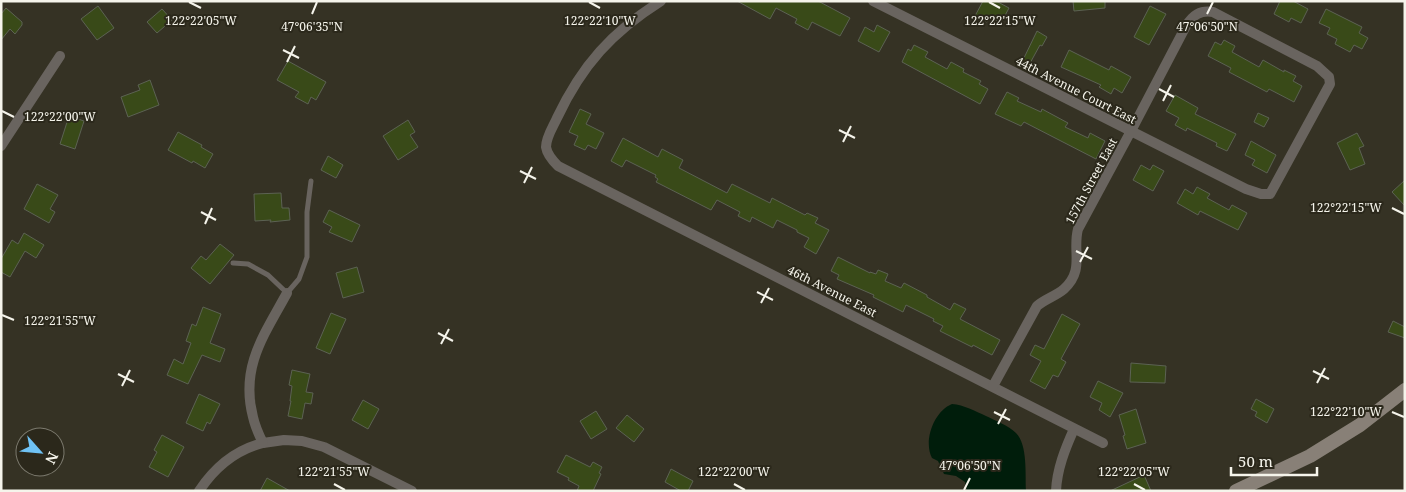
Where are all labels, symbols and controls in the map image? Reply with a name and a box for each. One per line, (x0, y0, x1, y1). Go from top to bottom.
text: 122°22'05"W (165, 12, 237, 29)
text: 122°22'10"W (564, 12, 636, 29)
text: 122°22'15"W (964, 12, 1036, 29)
text: 47°06'35"N (281, 18, 343, 35)
text: 47°06'50"N (1176, 18, 1238, 35)
street label: 44th Avenue Court East (1013, 52, 1139, 128)
text: 122°22'00"W (24, 108, 96, 125)
street label: 157th Street East (1061, 135, 1121, 227)
text: 122°22'15"W (1310, 199, 1382, 216)
street label: 46th Avenue East (784, 261, 880, 321)
text: 122°21'55"W (24, 312, 96, 329)
text: 122°22'10"W (1310, 403, 1382, 420)
north arrow (15, 427, 65, 477)
scale bar (1231, 444, 1317, 476)
text: N (41, 449, 63, 467)
text: 50 m (1238, 451, 1273, 471)
text: 47°06'50"N (939, 457, 1001, 474)
text: 122°21'55"W (298, 463, 370, 480)
text: 122°22'00"W (698, 463, 770, 480)
text: 122°22'05"W (1098, 463, 1170, 480)

